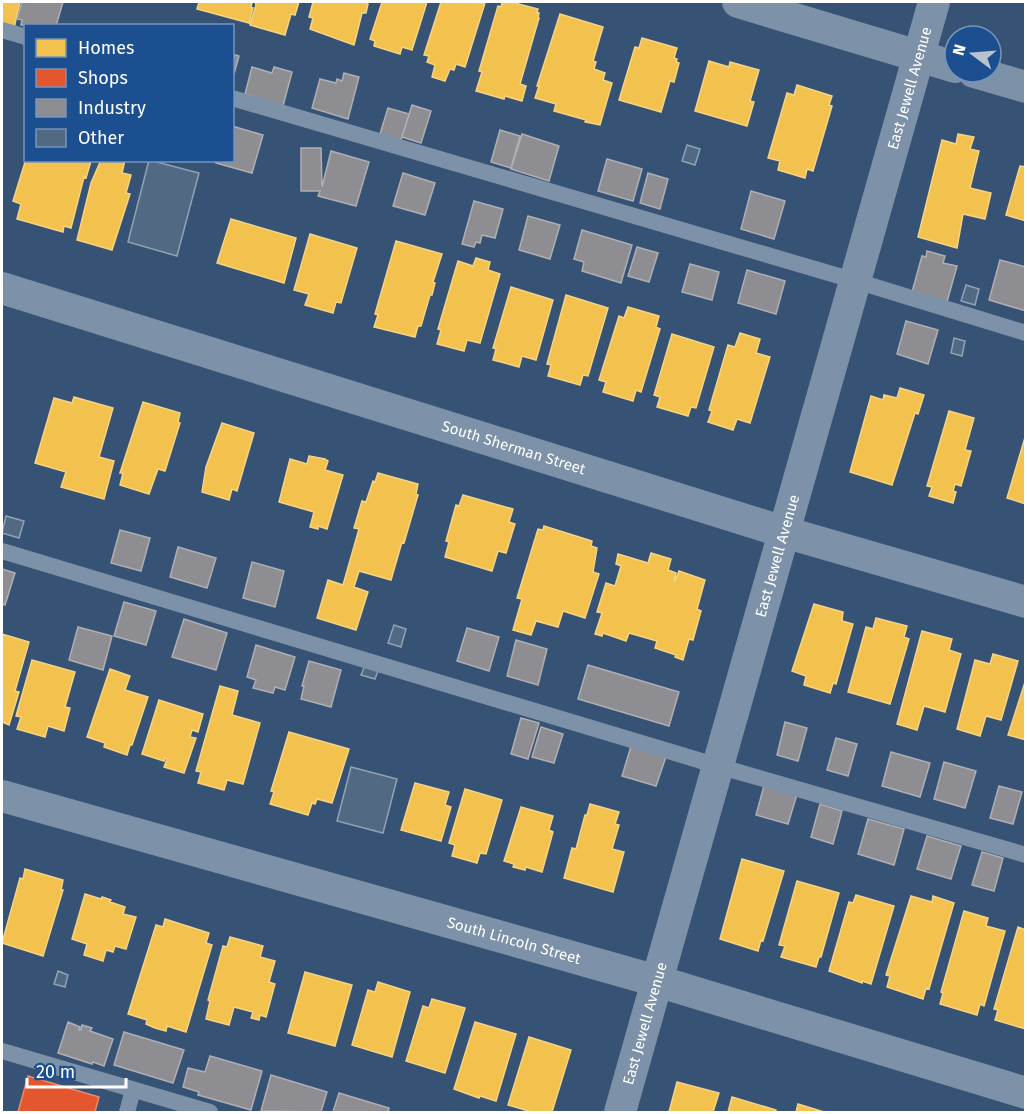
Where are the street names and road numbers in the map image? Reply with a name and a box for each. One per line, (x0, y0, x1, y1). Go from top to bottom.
street label: East Jewell Avenue (884, 25, 936, 152)
street label: South Sherman Street (440, 417, 588, 479)
street label: East Jewell Avenue (751, 492, 803, 619)
street label: South Lincoln Street (445, 913, 583, 968)
street label: East Jewell Avenue (619, 960, 671, 1087)

